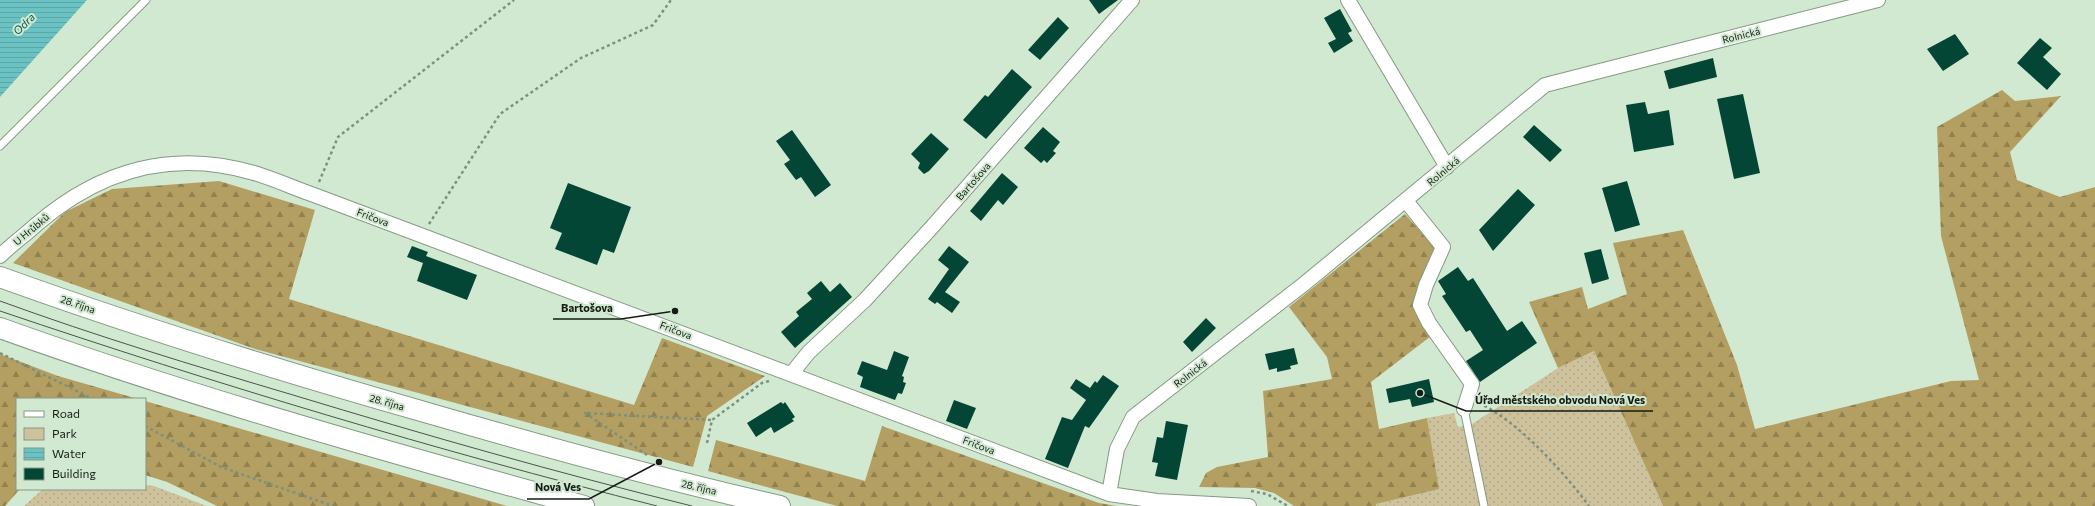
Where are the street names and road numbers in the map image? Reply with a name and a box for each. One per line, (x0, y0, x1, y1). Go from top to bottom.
street label: Rolnická (1721, 24, 1761, 46)
street label: Rolnická (1424, 154, 1462, 188)
street label: Bartošova (953, 160, 993, 202)
street label: Fričova (355, 206, 391, 228)
street label: U Hrůbků (11, 211, 51, 247)
street label: 28. října (59, 293, 97, 315)
street label: Fričova (658, 319, 694, 341)
street label: Rolnická (1171, 356, 1209, 390)
street label: 28. října (368, 391, 406, 413)
street label: Fričova (961, 433, 997, 457)
street label: 28. října (680, 477, 718, 497)

